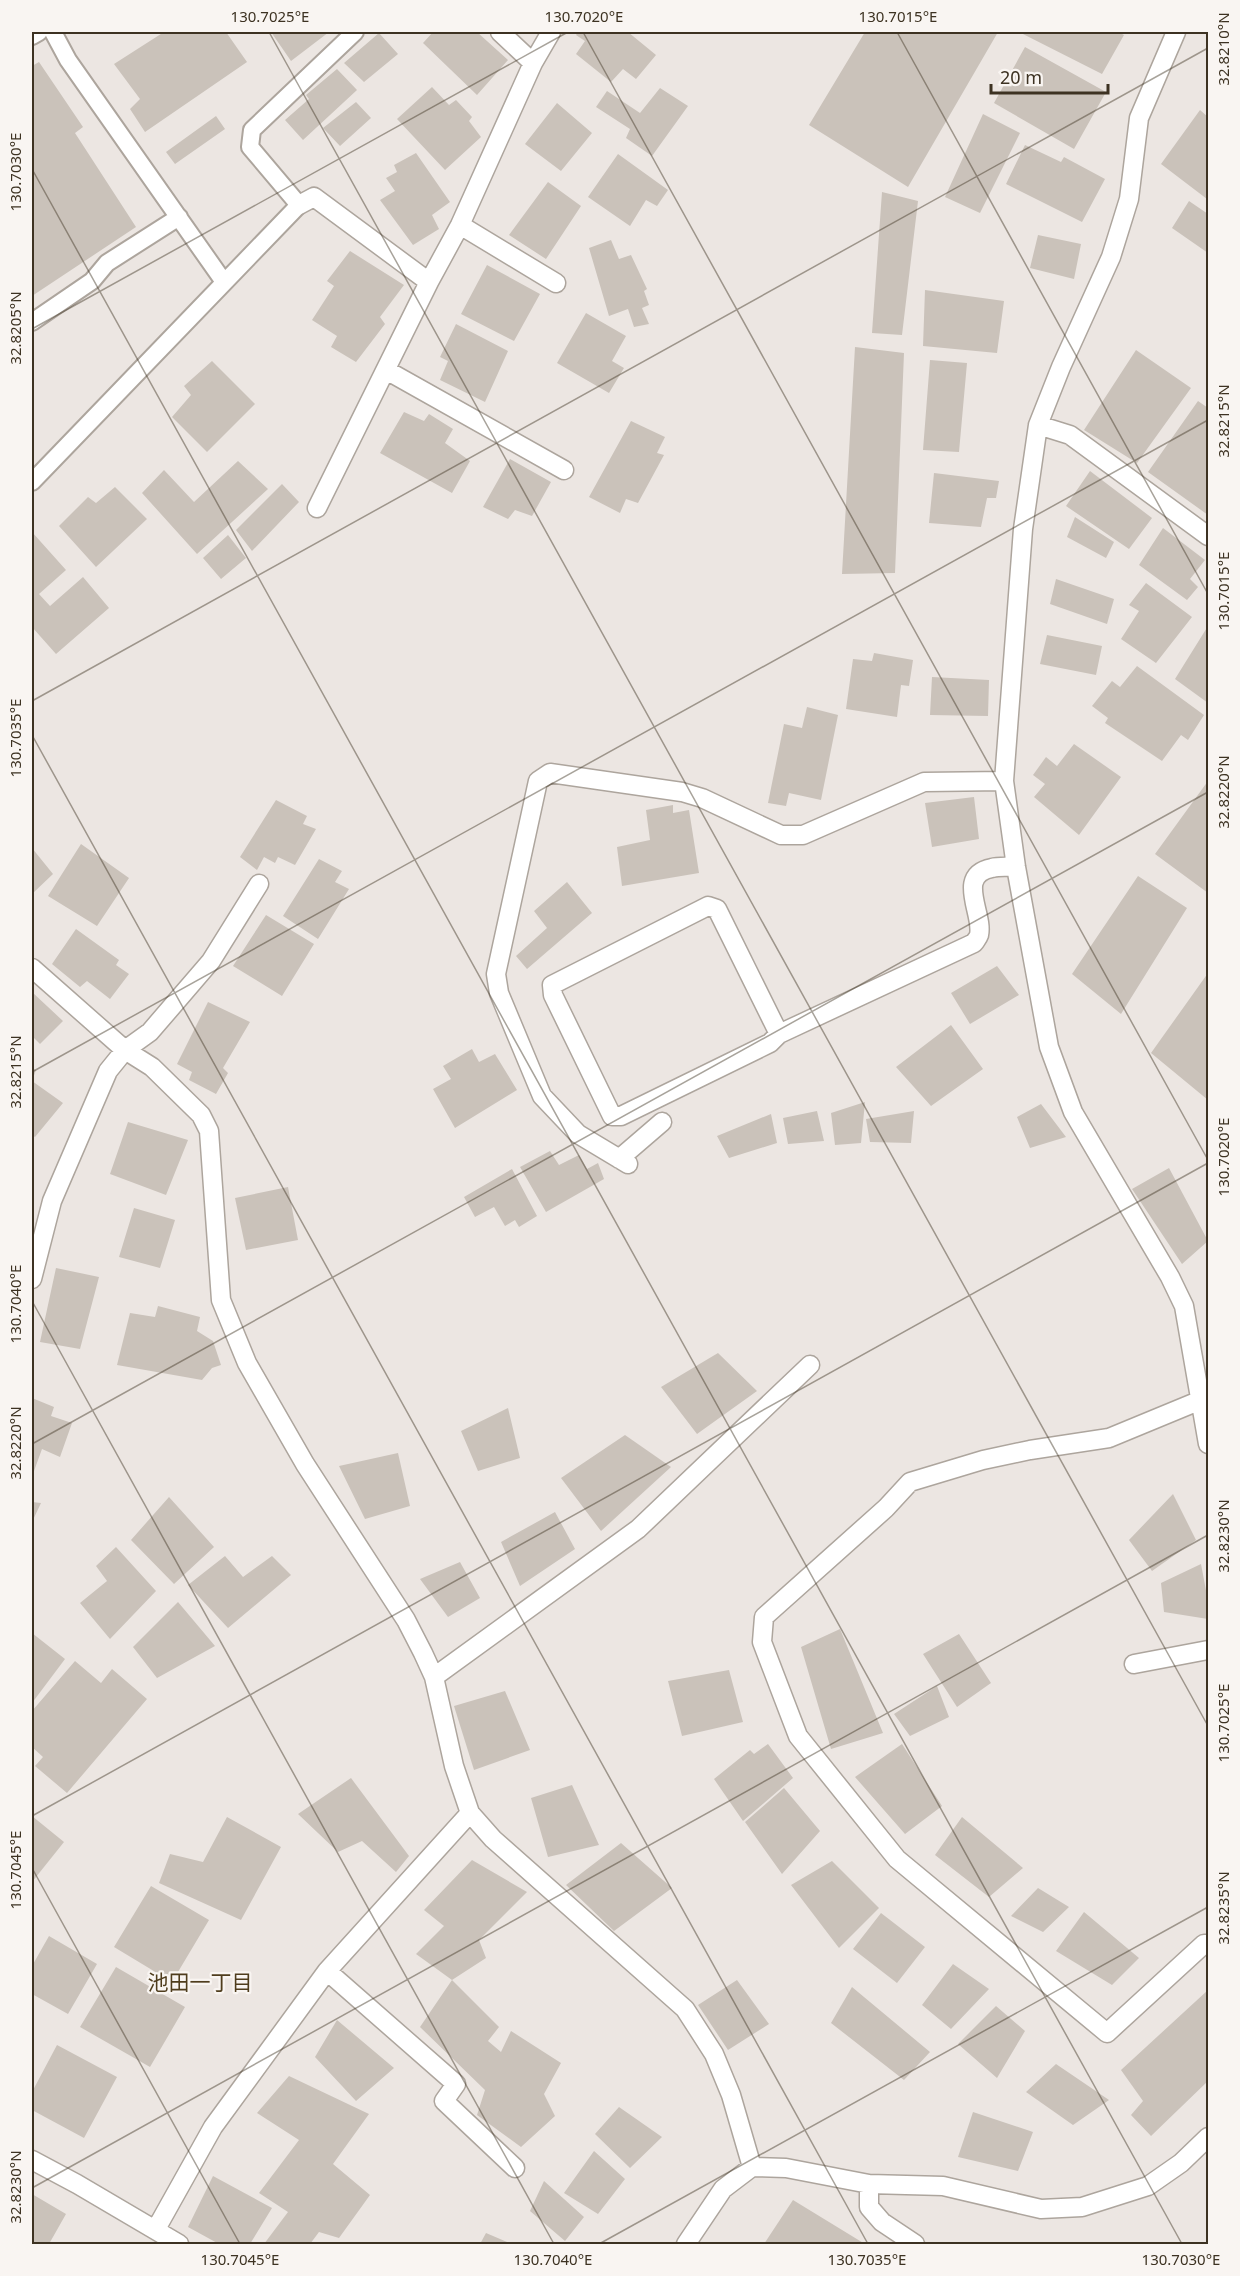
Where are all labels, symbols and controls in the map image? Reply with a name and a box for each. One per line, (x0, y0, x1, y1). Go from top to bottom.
text: 130.7025°E (231, 6, 309, 26)
text: 130.7020°E (545, 6, 623, 26)
text: 130.7015°E (859, 6, 937, 26)
text: 32.8210°N (1213, 12, 1233, 86)
scale bar (991, 57, 1108, 95)
text: 20 m (1000, 65, 1042, 89)
text: 130.7030°E (5, 133, 25, 211)
text: 32.8205°N (5, 291, 25, 365)
text: 32.8215°N (1213, 384, 1233, 458)
text: 130.7015°E (1213, 552, 1233, 630)
text: 130.7035°E (5, 699, 25, 777)
text: 32.8220°N (1213, 755, 1233, 829)
text: 32.8215°N (5, 1035, 25, 1109)
text: 130.7020°E (1213, 1118, 1233, 1196)
text: 130.7040°E (5, 1265, 25, 1343)
text: 32.8220°N (5, 1406, 25, 1480)
text: 32.8230°N (1213, 1499, 1233, 1573)
text: 130.7025°E (1213, 1684, 1233, 1762)
text: 130.7045°E (5, 1831, 25, 1909)
text: 32.8235°N (1213, 1871, 1233, 1945)
district label: 池田一丁目 (148, 1968, 253, 1996)
text: 32.8230°N (5, 2150, 25, 2224)
text: 130.7045°E (201, 2249, 279, 2269)
text: 130.7040°E (514, 2249, 592, 2269)
text: 130.7035°E (828, 2249, 906, 2269)
text: 130.7030°E (1142, 2249, 1220, 2269)

